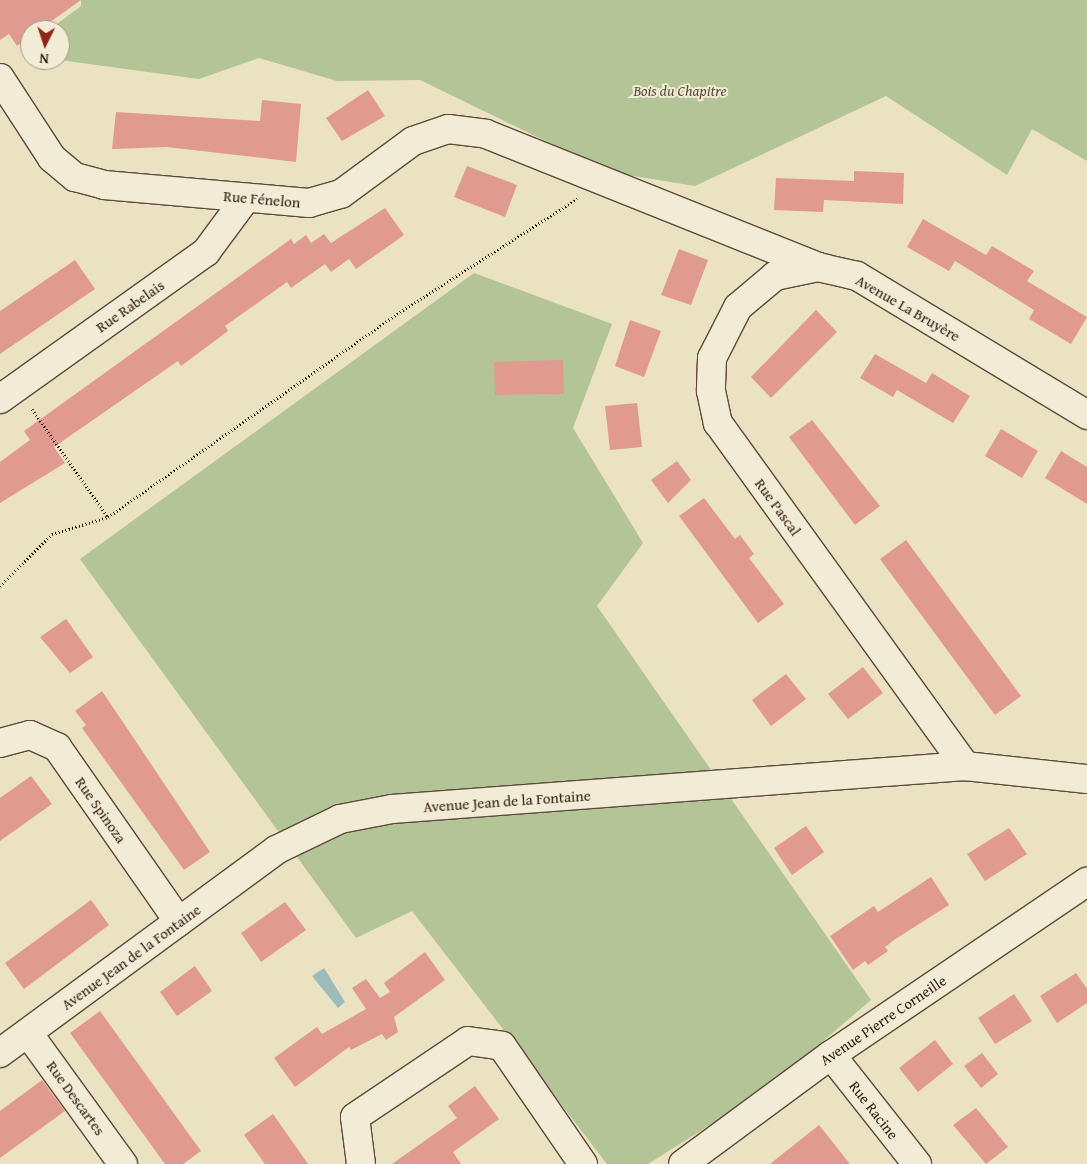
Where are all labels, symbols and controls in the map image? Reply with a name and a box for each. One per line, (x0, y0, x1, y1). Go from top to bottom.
north arrow (20, 20, 70, 70)
text: N (39, 49, 49, 69)
park label: Bois du Chapitre (633, 82, 727, 100)
street label: Rue Fénelon (223, 187, 301, 211)
street label: Avenue La Bruyère (853, 271, 963, 345)
street label: Rue Rabelais (92, 276, 168, 336)
street label: Rue Pascal (751, 475, 805, 539)
street label: Rue Spinoza (72, 774, 130, 846)
street label: Avenue Jean de la Fontaine (423, 786, 591, 816)
street label: Avenue Jean de la Fontaine (58, 900, 204, 1014)
street label: Avenue Pierre Corneille (816, 971, 950, 1069)
street label: Rue Descartes (43, 1057, 109, 1139)
street label: Rue Racine (846, 1077, 902, 1143)

